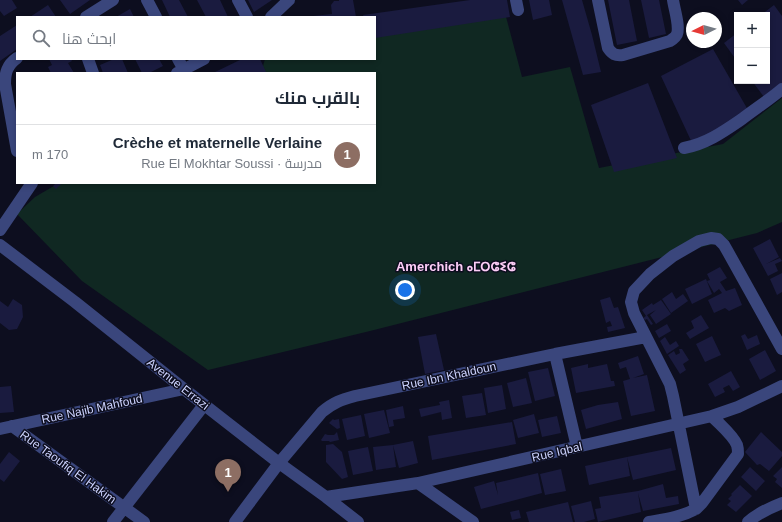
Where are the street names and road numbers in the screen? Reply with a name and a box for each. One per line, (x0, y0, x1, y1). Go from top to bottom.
street label: Avenue Errazi (144, 355, 212, 413)
street label: Rue Ibn Khaldoun (401, 359, 497, 393)
street label: Rue Najib Mahfoud (40, 391, 144, 427)
street label: Rue Taoufiq El Hakim (17, 427, 119, 507)
street label: Rue Iqbal (530, 439, 584, 465)

